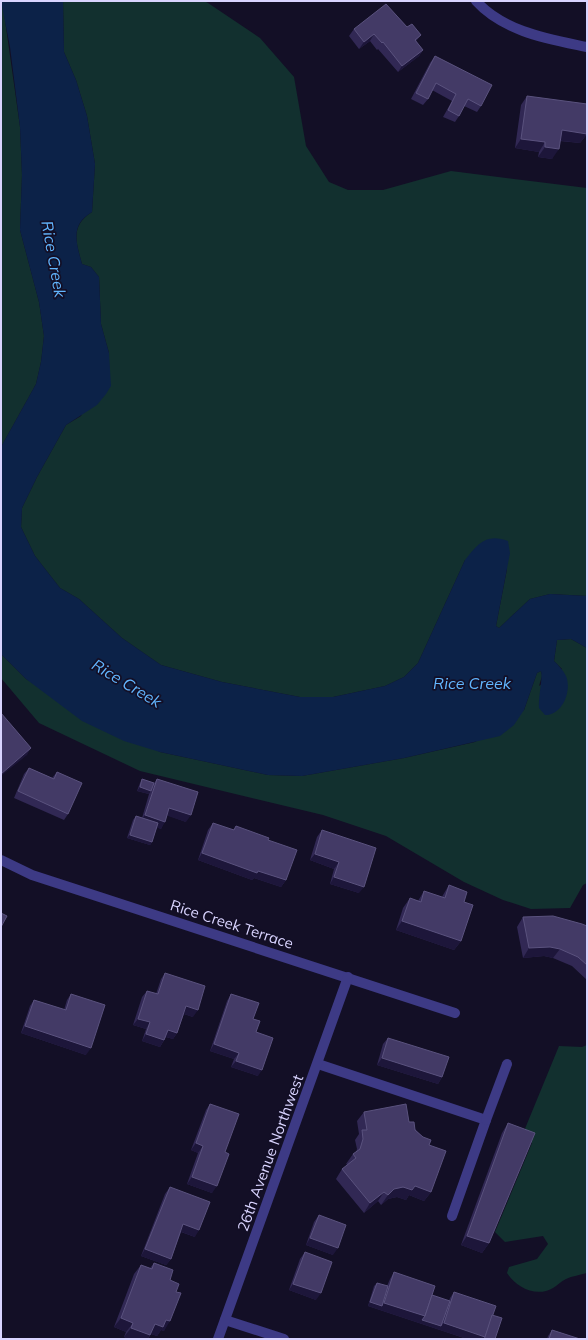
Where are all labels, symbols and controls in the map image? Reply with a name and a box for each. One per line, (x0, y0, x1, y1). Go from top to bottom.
water label: Rice Creek (37, 219, 71, 300)
water label: Rice Creek (88, 654, 166, 712)
water label: Rice Creek (433, 673, 512, 693)
street label: Rice Creek Terrace (168, 895, 296, 953)
street label: 26th Avenue Northwest (233, 1072, 307, 1234)

